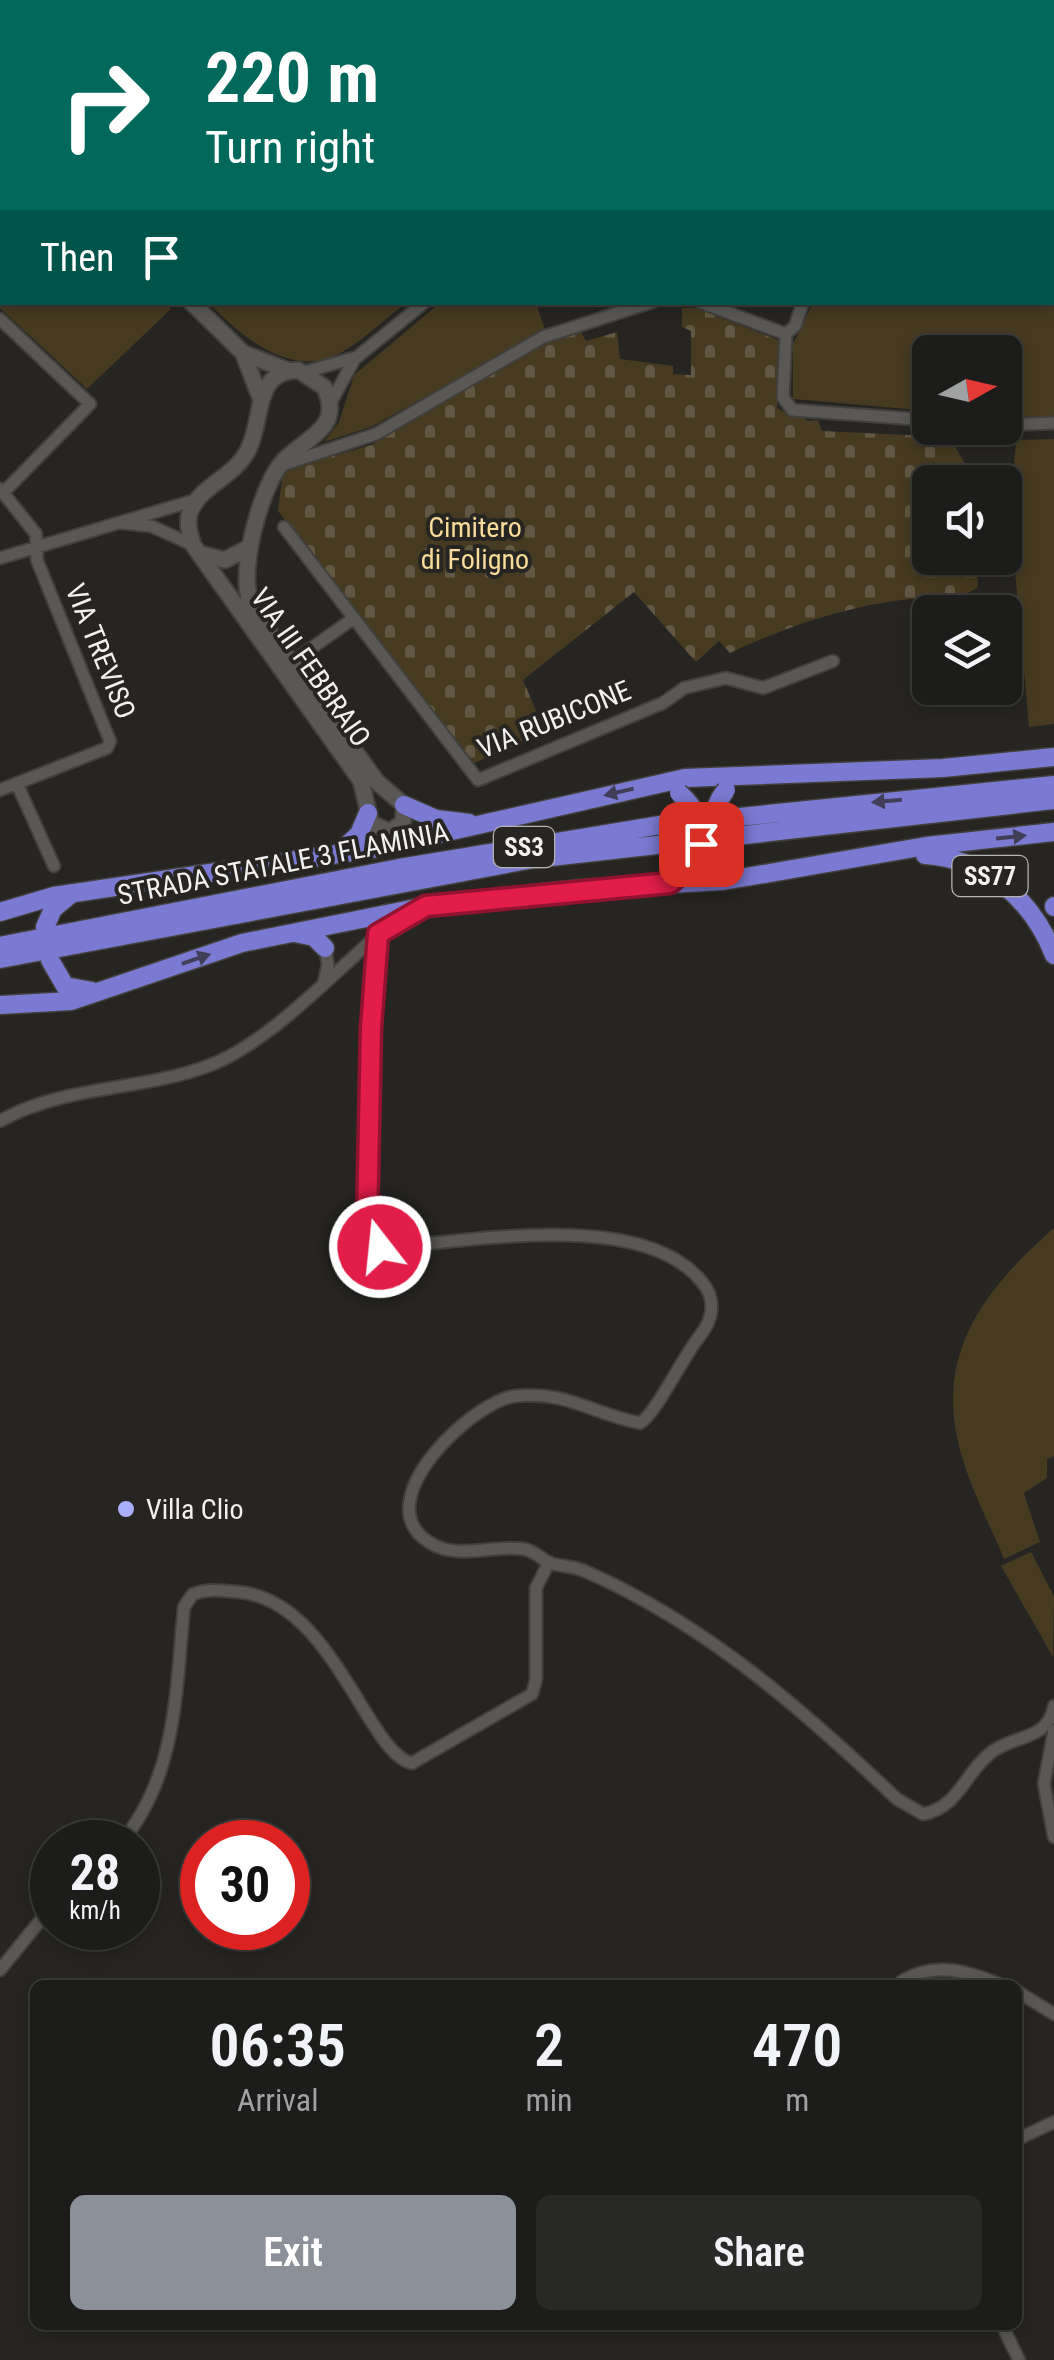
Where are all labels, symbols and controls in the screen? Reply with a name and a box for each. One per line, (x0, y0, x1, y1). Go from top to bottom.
text: 220 m (205, 37, 379, 119)
icon: right (40, 40, 170, 170)
text: Turn right (205, 121, 375, 174)
icon: arrive (134, 230, 189, 285)
text: Then (40, 236, 114, 280)
north arrow (912, 335, 1022, 445)
map controls (912, 335, 1022, 705)
button: sound (912, 465, 1022, 575)
park label: Cimitero di Foligno (421, 511, 529, 576)
street label: VIA TREVISO (59, 579, 143, 723)
street label: VIA III FEBBRAIO (244, 582, 377, 753)
button: layers (912, 595, 1022, 705)
street label: VIA RUBICONE (473, 674, 636, 765)
one-way arrow (603, 785, 634, 800)
one-way arrow (871, 793, 903, 809)
pin (659, 802, 744, 887)
street label: STRADA STATALE 3 FLAMINIA (115, 815, 451, 912)
icon: arrive (674, 817, 729, 872)
road number: SS3 (494, 827, 554, 867)
one-way arrow (996, 829, 1027, 845)
road number: SS77 (952, 856, 1028, 896)
one-way arrow (181, 950, 211, 965)
position arrow (328, 1195, 432, 1299)
place label: Villa Clio (146, 1493, 244, 1526)
marker: Villa Clio (115, 1498, 137, 1520)
speed limit sign: 30 (180, 1820, 310, 1950)
text: 28 (70, 1844, 120, 1902)
text: km/h (69, 1896, 121, 1925)
text: 06:35 (209, 2010, 346, 2081)
text: 2 (534, 2010, 564, 2081)
text: 470 (752, 2010, 842, 2081)
text: Arrival (237, 2081, 318, 2119)
text: min (526, 2081, 572, 2119)
text: m (785, 2081, 809, 2119)
button: Exit (70, 2195, 516, 2310)
button: Share (536, 2195, 982, 2310)

